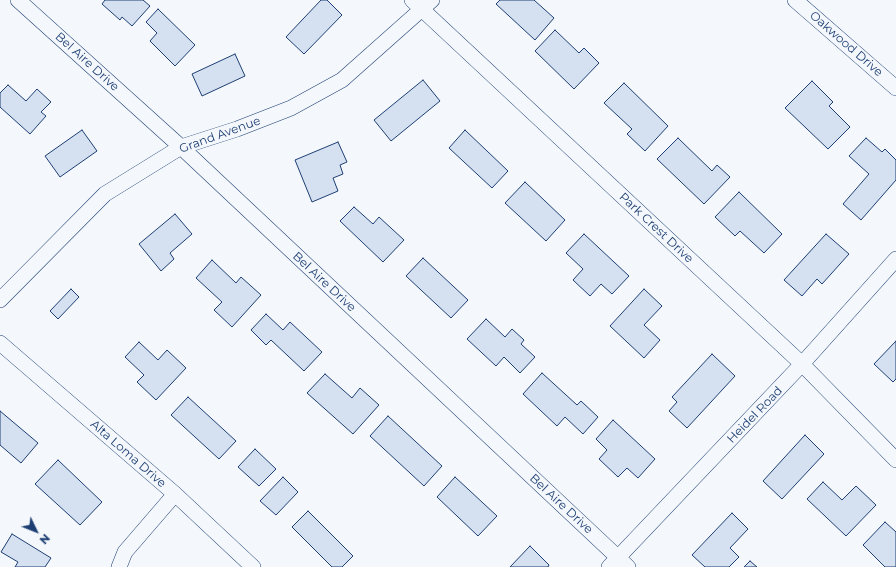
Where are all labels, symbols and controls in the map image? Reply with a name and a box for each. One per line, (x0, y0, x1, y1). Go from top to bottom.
street label: Oakwood Drive (807, 8, 885, 80)
street label: Bel Aire Drive (52, 30, 122, 94)
street label: Grand Avenue (177, 114, 263, 156)
street label: Park Crest Drive (616, 190, 696, 266)
street label: Bel Aire Drive (289, 249, 359, 315)
street label: Heidel Road (724, 384, 786, 446)
street label: Alta Loma Drive (87, 417, 169, 491)
street label: Bel Aire Drive (526, 471, 596, 537)
north arrow (16, 511, 56, 551)
text: N (37, 531, 53, 547)

